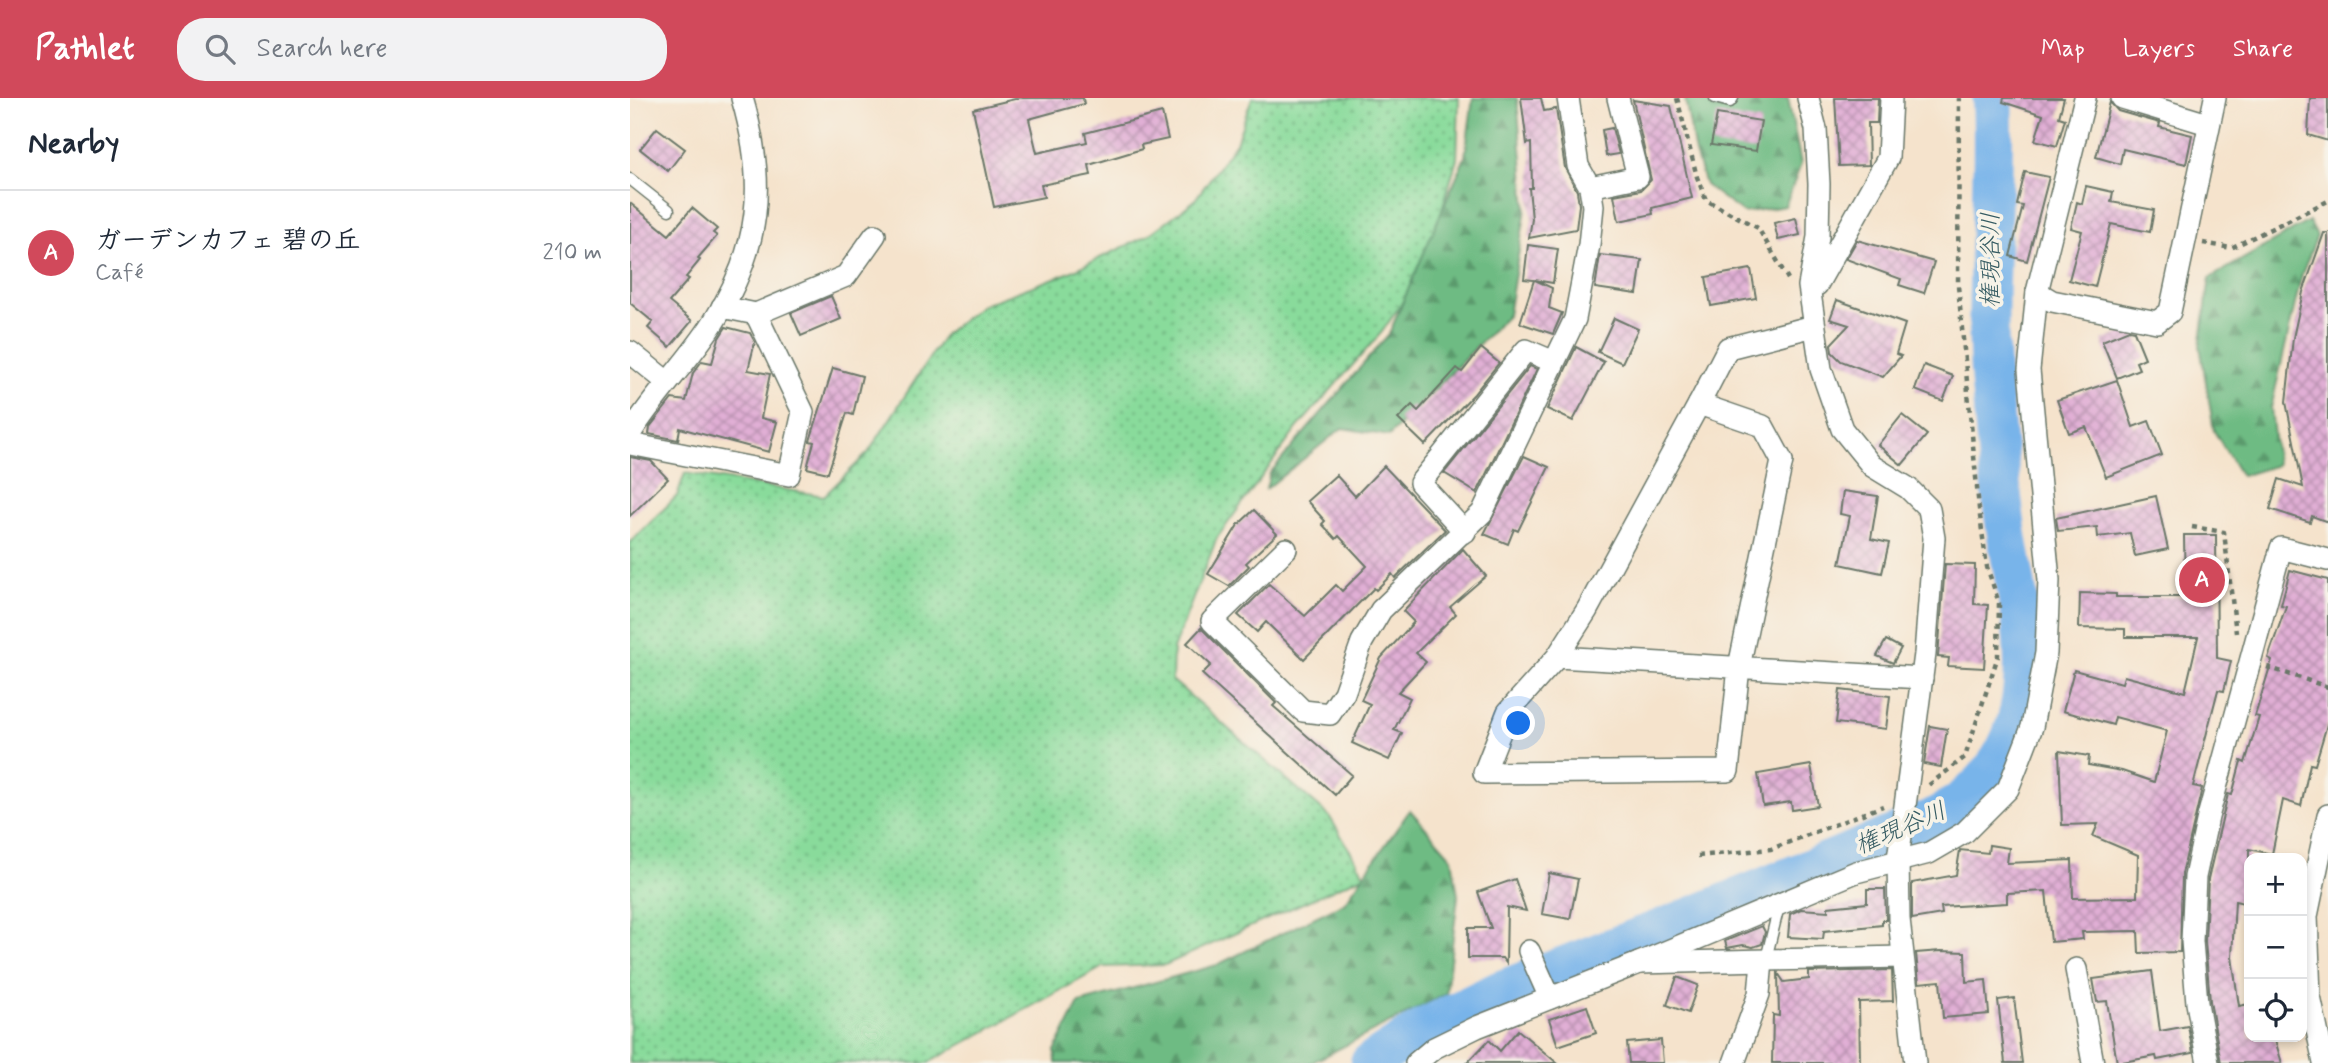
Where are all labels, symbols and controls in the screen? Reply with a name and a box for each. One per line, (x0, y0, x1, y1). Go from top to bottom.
search box (177, 18, 667, 81)
text: Pathlet (35, 27, 135, 71)
icon: search (201, 30, 239, 68)
text: Search here (257, 32, 387, 66)
text: Map (2041, 34, 2085, 65)
text: Layers (2123, 34, 2195, 65)
text: Share (2233, 34, 2293, 65)
text: Nearby (28, 124, 119, 163)
water label: 権現谷川 (1976, 212, 2007, 308)
text: ガーデンカフェ 碧の丘 (95, 224, 360, 258)
text: A (43, 238, 59, 268)
text: 210 m (542, 238, 602, 268)
text: Café (95, 258, 144, 288)
pin: A (2179, 554, 2225, 606)
your location (1501, 706, 1535, 740)
water label: 権現谷川 (1851, 796, 1951, 862)
map controls (2244, 853, 2307, 1042)
button: + (2244, 853, 2307, 916)
button: − (2244, 916, 2307, 979)
button: locate (2244, 979, 2307, 1042)

